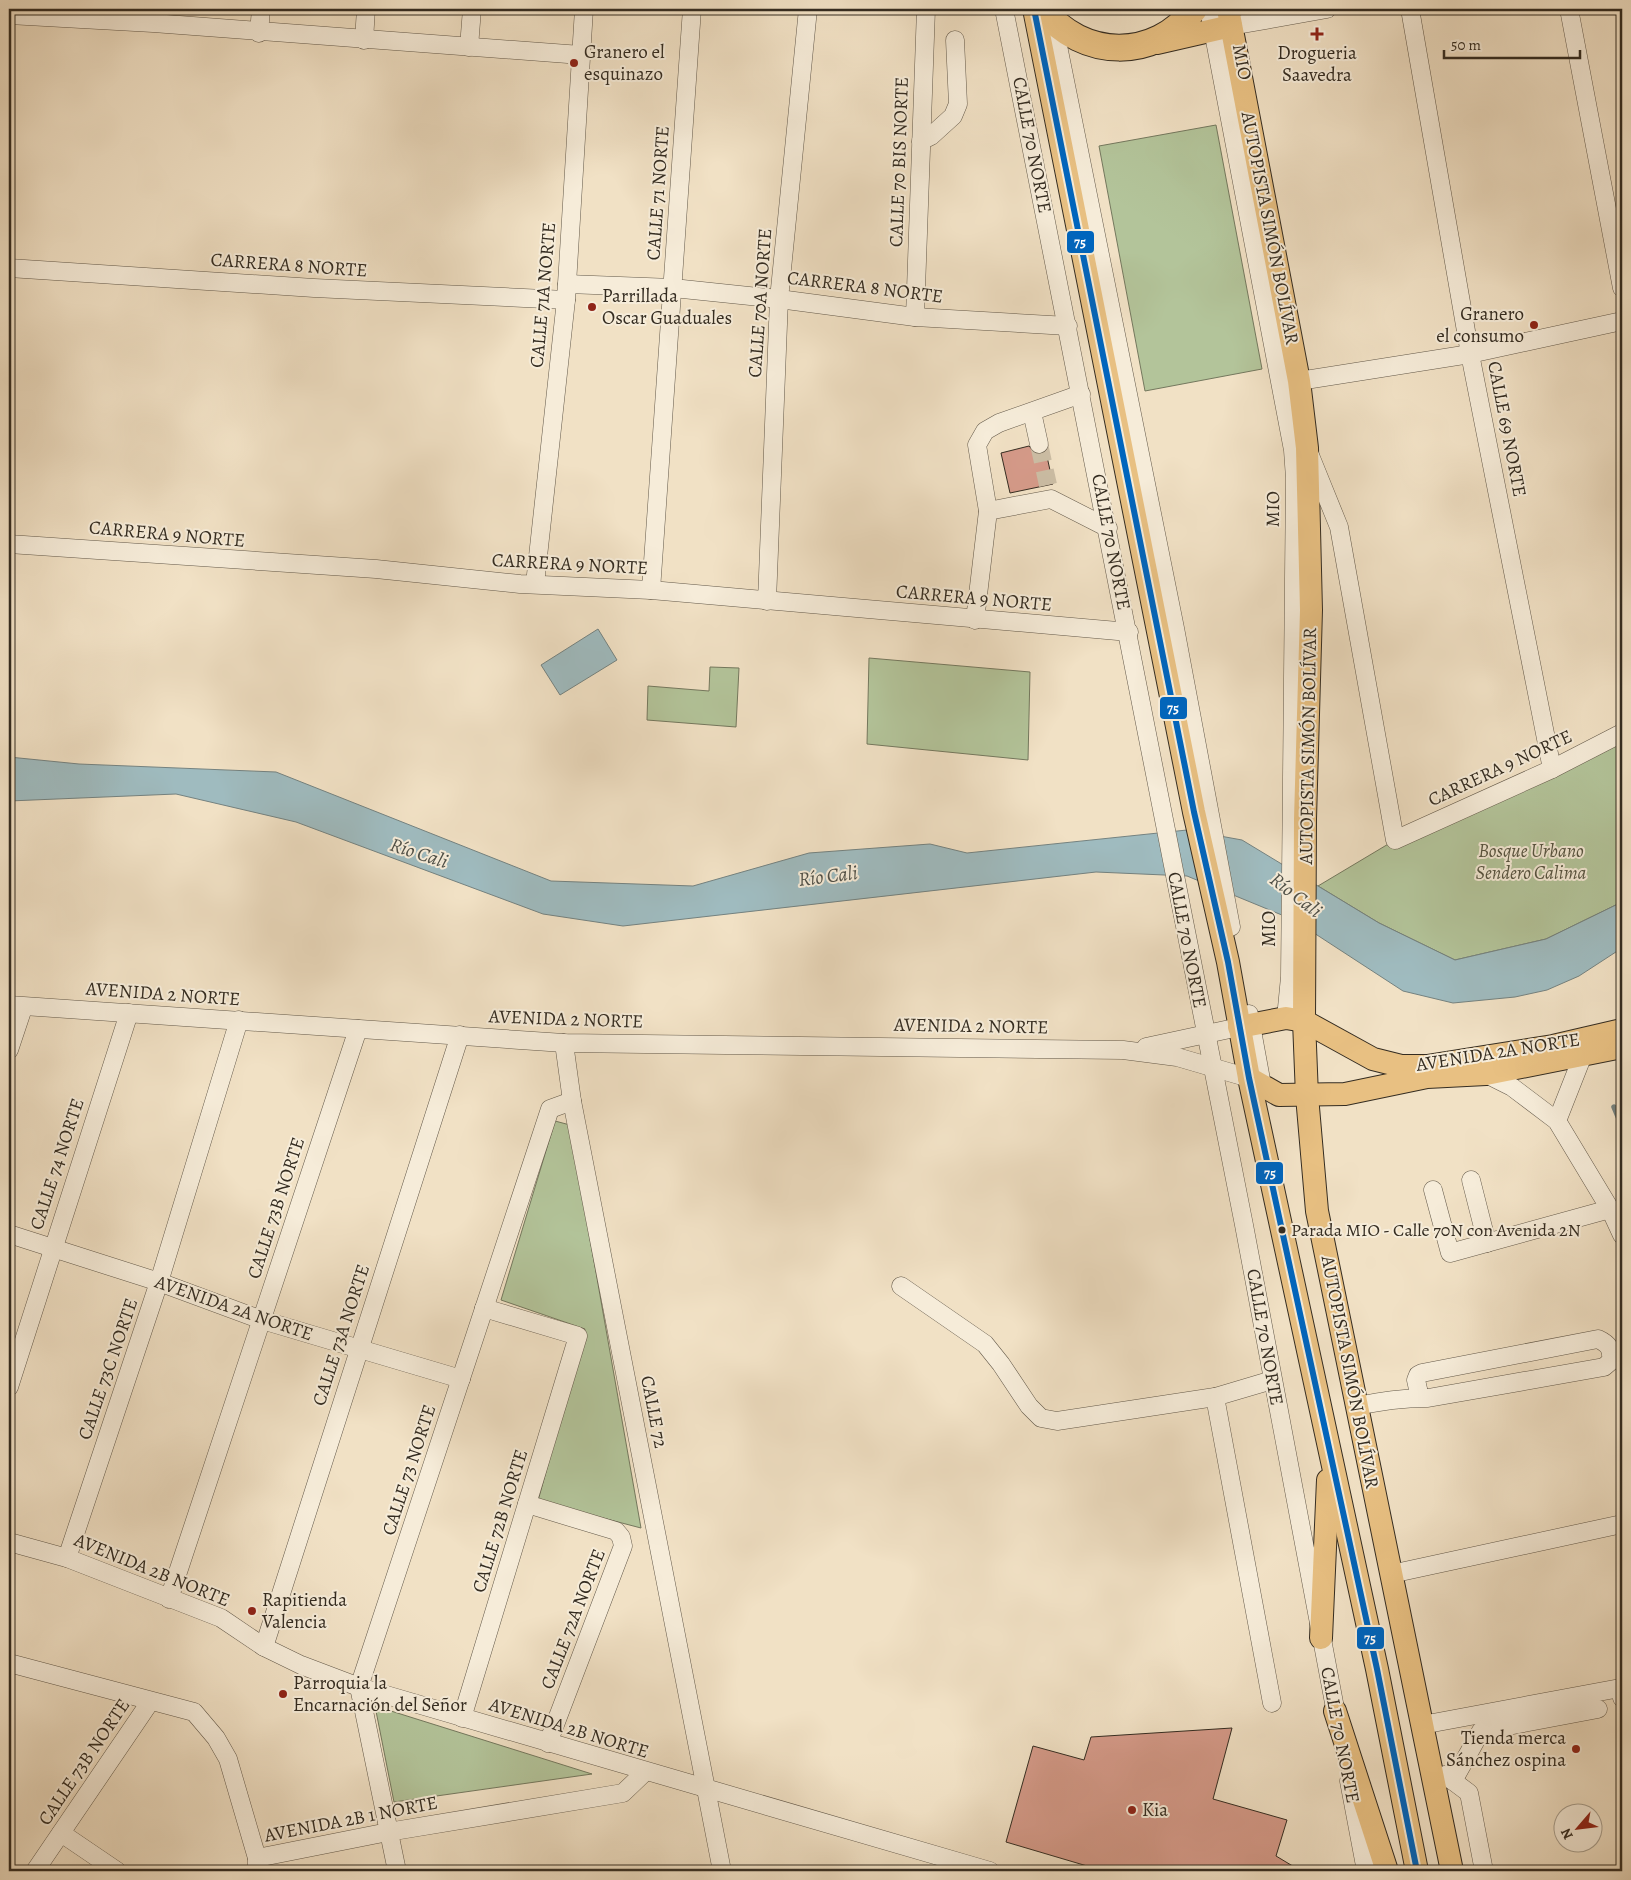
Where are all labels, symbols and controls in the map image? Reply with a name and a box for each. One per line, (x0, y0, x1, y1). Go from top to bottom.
marker: Drogueria Saavedra (1311, 28, 1323, 40)
scale bar (1444, 28, 1580, 60)
text: 50 m (1451, 35, 1481, 55)
place label: Granero el esquinazo (584, 39, 665, 87)
place label: Drogueria Saavedra (1277, 40, 1357, 88)
street label: MIO (1226, 42, 1258, 82)
marker: Granero el esquinazo (568, 57, 580, 69)
street label: CALLE 70 NORTE (1006, 75, 1058, 215)
street label: CALLE 70 BIS NORTE (883, 76, 915, 248)
street label: AUTOPISTA SIMÓN BOLÍVAR (1234, 108, 1305, 347)
street label: CALLE 71 NORTE (640, 125, 676, 261)
street label: CALLE 71A NORTE (524, 221, 562, 369)
street label: CALLE 70A NORTE (742, 228, 778, 378)
line badge: 75 (1066, 230, 1095, 254)
text: 75 (1074, 233, 1086, 252)
street label: CARRERA 8 NORTE (210, 247, 368, 283)
street label: CARRERA 8 NORTE (786, 265, 944, 309)
place label: Parrillada Oscar Guaduales (602, 283, 732, 331)
marker: Parrillada Oscar Guaduales (586, 301, 598, 313)
place label: Granero el consumo (1436, 301, 1524, 349)
marker: Granero el consumo (1528, 319, 1540, 331)
street label: CALLE 69 NORTE (1481, 359, 1533, 499)
street label: CALLE 70 NORTE (1085, 472, 1137, 612)
street label: MIO (1260, 491, 1286, 527)
street label: CARRERA 9 NORTE (88, 514, 246, 554)
street label: CARRERA 9 NORTE (491, 547, 649, 581)
street label: CARRERA 9 NORTE (895, 578, 1053, 618)
street label: AUTOPISTA SIMÓN BOLÍVAR (1293, 627, 1323, 866)
line badge: 75 (1159, 696, 1188, 720)
text: 75 (1167, 699, 1179, 718)
street label: CARRERA 9 NORTE (1424, 723, 1576, 813)
water label: Río Cali (387, 831, 451, 875)
park label: Bosque Urbano Sendero Calima (1476, 838, 1587, 886)
water label: Río Cali (797, 859, 859, 893)
water label: Río Cali (1264, 866, 1328, 924)
street label: CALLE 70 NORTE (1161, 870, 1213, 1010)
street label: MIO (1256, 911, 1282, 947)
street label: AVENIDA 2 NORTE (84, 976, 241, 1012)
street label: AVENIDA 2 NORTE (487, 1003, 644, 1035)
street label: AVENIDA 2 NORTE (893, 1012, 1048, 1040)
street label: AVENIDA 2A NORTE (1413, 1026, 1582, 1078)
street label: CALLE 74 NORTE (23, 1095, 91, 1233)
street label: CALLE 73B NORTE (241, 1134, 311, 1282)
line badge: 75 (1255, 1161, 1284, 1185)
text: 75 (1264, 1164, 1276, 1183)
place label: Parada MIO - Calle 70N con Avenida 2N (1291, 1218, 1581, 1242)
marker: Parada MIO - Calle 70N con Avenida 2N (1277, 1225, 1287, 1235)
street label: AUTOPISTA SIMÓN BOLÍVAR (1314, 1252, 1385, 1491)
street label: CALLE 73A NORTE (306, 1261, 376, 1409)
street label: CALLE 70 NORTE (1240, 1267, 1290, 1407)
street label: AVENIDA 2A NORTE (151, 1268, 317, 1347)
street label: CALLE 73C NORTE (72, 1295, 144, 1443)
street label: CALLE 72 (634, 1373, 674, 1451)
street label: CALLE 73 NORTE (376, 1401, 442, 1539)
street label: CALLE 72B NORTE (466, 1446, 534, 1596)
street label: AVENIDA 2B NORTE (69, 1527, 234, 1613)
street label: CALLE 72A NORTE (534, 1545, 612, 1693)
place label: Rapitienda Valencia (261, 1587, 347, 1635)
marker: Rapitienda Valencia (246, 1605, 258, 1617)
line badge: 75 (1356, 1626, 1385, 1650)
text: 75 (1364, 1629, 1376, 1648)
street label: CALLE 70 NORTE (1314, 1665, 1366, 1805)
place label: Parroquia la Encarnación del Señor (293, 1670, 467, 1718)
marker: Parroquia la Encarnación del Señor (277, 1688, 289, 1700)
street label: AVENIDA 2B NORTE (485, 1691, 652, 1765)
street label: CALLE 73B NORTE (32, 1694, 136, 1830)
place label: Tienda merca Sánchez ospina (1446, 1725, 1566, 1773)
marker: Tienda merca Sánchez ospina (1570, 1743, 1582, 1755)
street label: AVENIDA 2B 1 NORTE (261, 1789, 440, 1849)
place label: Kia (1142, 1797, 1168, 1823)
north arrow (1554, 1802, 1604, 1852)
marker: Kia (1126, 1804, 1138, 1816)
text: N (1556, 1825, 1578, 1843)

